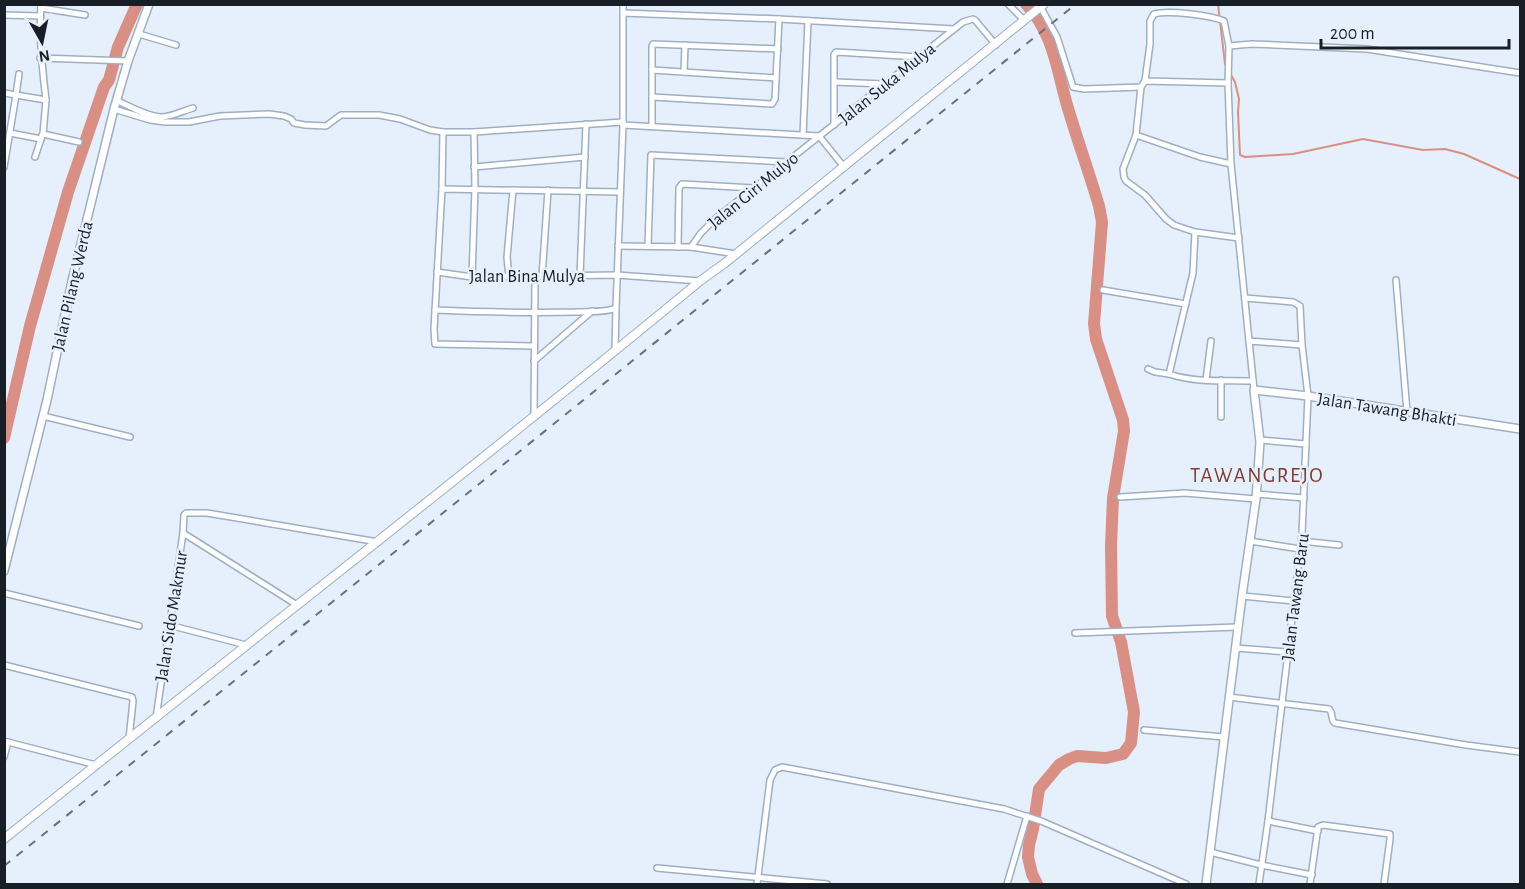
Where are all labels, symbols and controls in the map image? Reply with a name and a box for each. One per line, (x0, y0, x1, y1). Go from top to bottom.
north arrow (12, 12, 72, 72)
scale bar (1321, 12, 1508, 50)
text: 200 m (1330, 25, 1375, 43)
street label: Jalan Suka Mulya (836, 40, 939, 128)
text: N (37, 47, 51, 65)
street label: Jalan Giri Mulyo (705, 149, 802, 233)
street label: Jalan Pilang Werda (49, 220, 97, 353)
street label: Jalan Bina Mulya (469, 268, 585, 286)
street label: Jalan Tawang Bhakti (1316, 390, 1458, 430)
district label: TAWANGREJO (1190, 465, 1324, 486)
street label: Jalan Tawang Baru (1279, 533, 1313, 662)
street label: Jalan Sido Makmur (153, 549, 191, 683)

